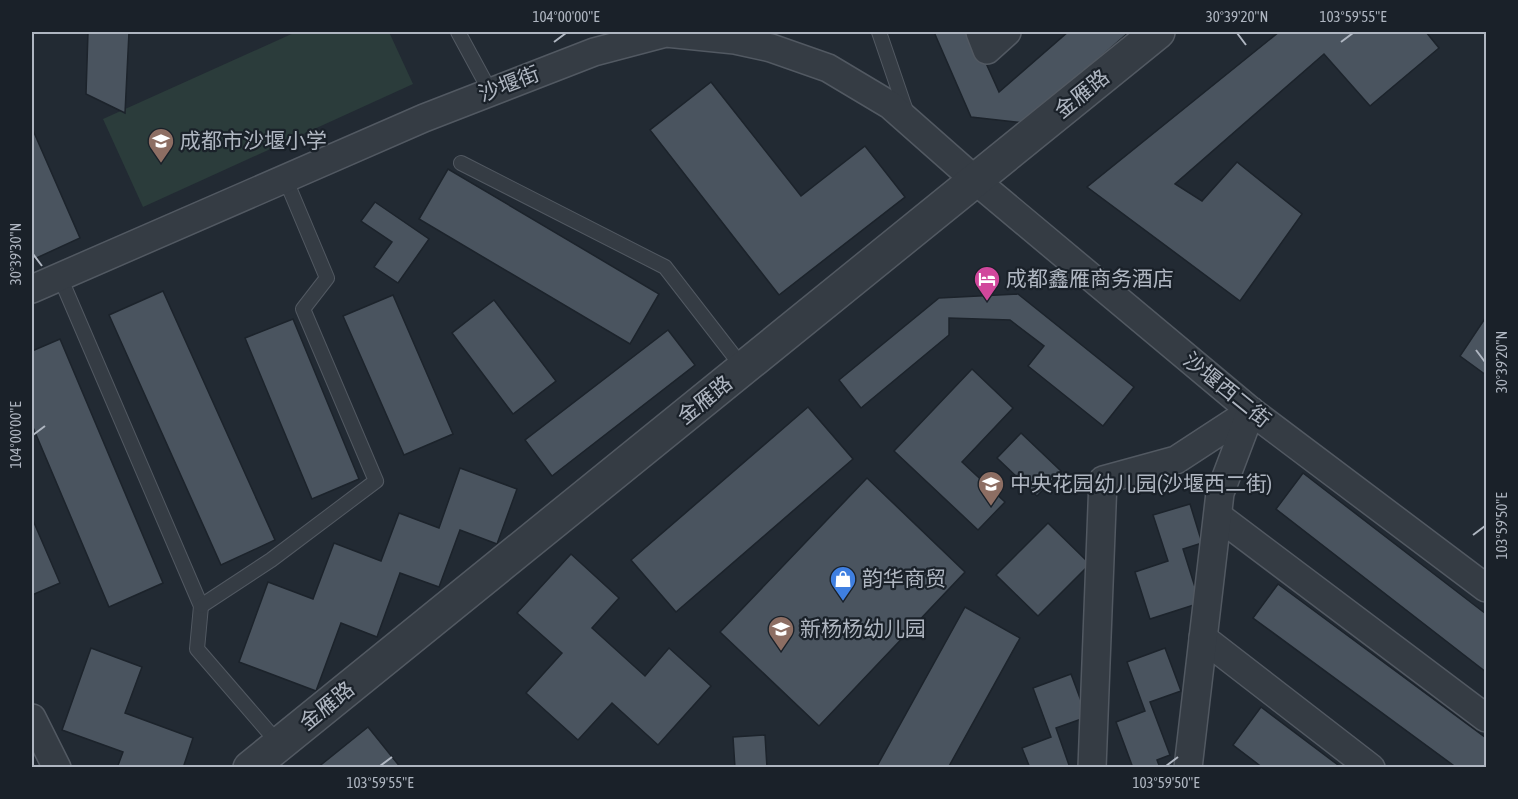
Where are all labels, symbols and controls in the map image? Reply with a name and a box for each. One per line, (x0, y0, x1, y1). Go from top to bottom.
text: 104°00'00"E (532, 8, 600, 25)
text: 30°39'20"N (1206, 8, 1268, 25)
text: 103°59'55"E (1319, 8, 1387, 25)
street label: 沙堰街 (475, 61, 542, 106)
street label: 金雁路 (1049, 64, 1113, 122)
school or university icon: 成都市沙堰小学 (146, 126, 176, 164)
place label: 成都市沙堰小学 (180, 128, 327, 152)
text: 30°39'30"N (7, 223, 24, 285)
hotel icon: 成都鑫雁商务酒店 (972, 264, 1002, 302)
place label: 成都鑫雁商务酒店 (1006, 266, 1174, 290)
text: 30°39'20"N (1493, 331, 1510, 393)
street label: 沙堰西二街 (1179, 347, 1276, 432)
street label: 金雁路 (672, 370, 736, 428)
text: 104°00'00"E (7, 401, 24, 469)
school or university icon: 中央花园幼儿园(沙堰西二街) (976, 469, 1006, 507)
place label: 中央花园幼儿园(沙堰西二街) (1010, 471, 1272, 495)
text: 103°59'50"E (1493, 492, 1510, 560)
shop icon: 韵华商贸 (828, 564, 858, 602)
place label: 韵华商贸 (862, 566, 946, 590)
school or university icon: 新杨杨幼儿园 (766, 614, 796, 652)
place label: 新杨杨幼儿园 (800, 616, 926, 640)
street label: 金雁路 (294, 676, 358, 734)
text: 103°59'55"E (346, 774, 414, 791)
text: 103°59'50"E (1132, 774, 1200, 791)

